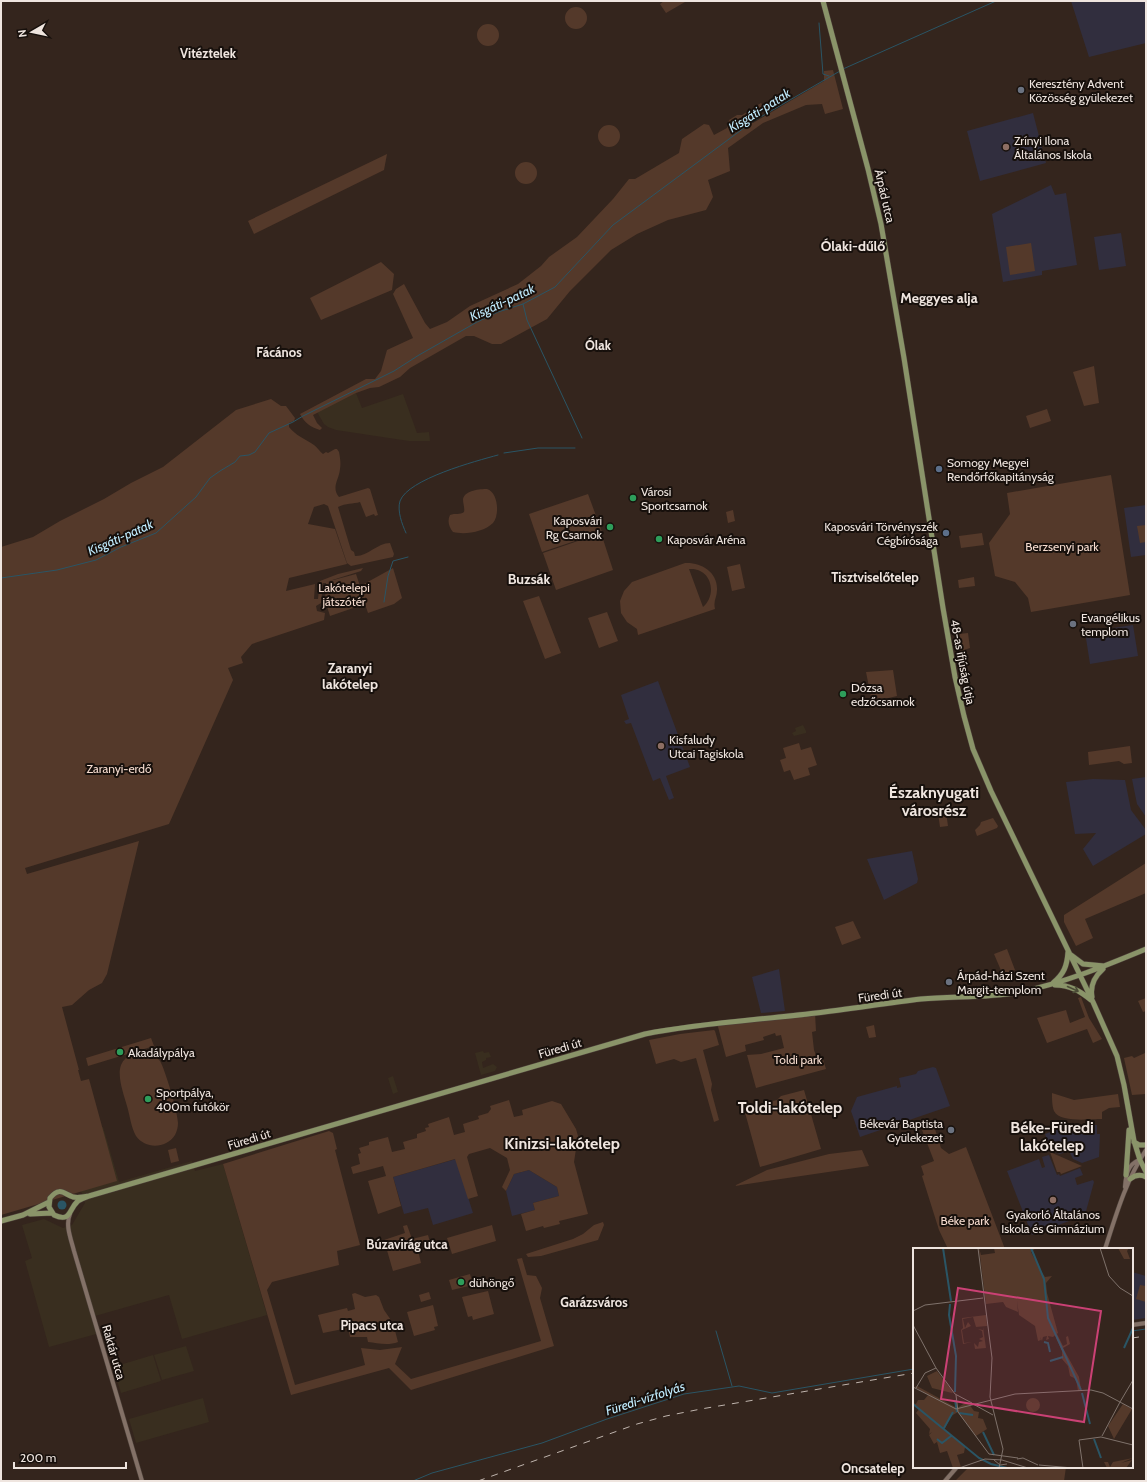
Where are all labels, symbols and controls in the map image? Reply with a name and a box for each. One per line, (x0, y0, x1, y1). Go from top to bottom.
north arrow (12, 12, 52, 52)
text: N (15, 29, 30, 39)
district label: Vitéztelek (180, 45, 237, 61)
place label: Keresztény Advent Közösség gyülekezet (1029, 76, 1133, 105)
water label: Kisgáti-patak (725, 84, 793, 135)
marker: Keresztény Advent Közösség gyülekezet (1016, 85, 1026, 95)
place label: Zrínyi Ilona Általános Iskola (1014, 133, 1092, 162)
marker: Zrínyi Ilona Általános Iskola (1001, 142, 1011, 152)
street label: Árpád utca (872, 168, 898, 224)
district label: Ólaki-dűlő (821, 237, 885, 255)
water label: Kisgáti-patak (467, 280, 538, 324)
district label: Meggyes alja (900, 289, 978, 307)
district label: Ólak (585, 337, 612, 353)
district label: Fácános (256, 344, 302, 360)
place label: Somogy Megyei Rendőrfőkapitányság (947, 455, 1055, 484)
marker: Somogy Megyei Rendőrfőkapitányság (934, 464, 944, 474)
place label: Városi Sportcsarnok (641, 484, 708, 513)
marker: Városi Sportcsarnok (628, 493, 638, 503)
place label: Kaposvári Rg Csarnok (546, 513, 603, 542)
water label: Kisgáti-patak (85, 515, 156, 559)
place label: Kaposvári Törvényszék Cégbírósága (824, 519, 939, 548)
marker: Kaposvári Rg Csarnok (605, 522, 615, 532)
marker: Kaposvári Törvényszék Cégbírósága (941, 528, 951, 538)
place label: Kaposvár Aréna (667, 532, 746, 547)
marker: Kaposvár Aréna (654, 534, 664, 544)
park label: Berzsenyi park (1025, 539, 1099, 554)
district label: Tisztviselőtelep (831, 569, 919, 585)
district label: Buzsák (508, 570, 551, 588)
park label: Lakótelepi játszótér (318, 580, 370, 609)
place label: Evangélikus templom (1081, 610, 1140, 639)
street label: 48-as ifjúság útja (947, 618, 979, 706)
marker: Evangélikus templom (1068, 619, 1078, 629)
district label: Zaranyi lakótelep (322, 659, 378, 693)
place label: Dózsa edzőcsarnok (851, 680, 915, 709)
marker: Dózsa edzőcsarnok (838, 689, 848, 699)
place label: Kisfaludy Utcai Tagiskola (669, 732, 744, 761)
marker: Kisfaludy Utcai Tagiskola (656, 741, 666, 751)
park label: Zaranyi-erdő (87, 761, 152, 776)
district label: Északnyugati városrész (889, 783, 979, 820)
place label: Árpád-házi Szent Margit-templom (957, 968, 1045, 997)
marker: Árpád-házi Szent Margit-templom (944, 977, 954, 987)
street label: Füredi út (857, 985, 903, 1005)
one-way arrow (1067, 985, 1079, 993)
street label: Füredi út (537, 1035, 583, 1061)
place label: Akadálypálya (128, 1045, 195, 1060)
marker: Akadálypálya (115, 1047, 125, 1057)
park label: Toldi park (774, 1052, 823, 1067)
place label: Sportpálya, 400m futókör (156, 1085, 229, 1114)
marker: Sportpálya, 400m futókör (143, 1094, 153, 1104)
district label: Toldi-lakótelep (738, 1098, 842, 1117)
place label: Békevár Baptista Gyülekezet (860, 1116, 943, 1145)
district label: Béke-Füredi lakótelep (1010, 1118, 1094, 1155)
street label: Füredi út (226, 1125, 272, 1153)
marker: Békevár Baptista Gyülekezet (946, 1125, 956, 1135)
district label: Kinizsi-lakótelep (504, 1134, 620, 1153)
marker: Gyakorló Általános Iskola és Gimnázium (1048, 1195, 1058, 1205)
place label: Gyakorló Általános Iskola és Gimnázium (1001, 1207, 1105, 1236)
park label: Béke park (941, 1213, 990, 1228)
district label: Búzavirág utca (366, 1236, 448, 1252)
inset map (913, 1248, 1133, 1468)
place label: dühöngő (469, 1275, 515, 1290)
marker: dühöngő (456, 1277, 466, 1287)
district label: Garázsváros (560, 1294, 628, 1310)
district label: Pipacs utca (340, 1317, 404, 1333)
street label: Raktár utca (99, 1323, 129, 1381)
water label: Füredi-vízfolyás (603, 1378, 687, 1418)
scale bar (14, 1444, 126, 1470)
text: 200 m (20, 1450, 56, 1465)
district label: Oncsatelep (841, 1460, 905, 1476)

